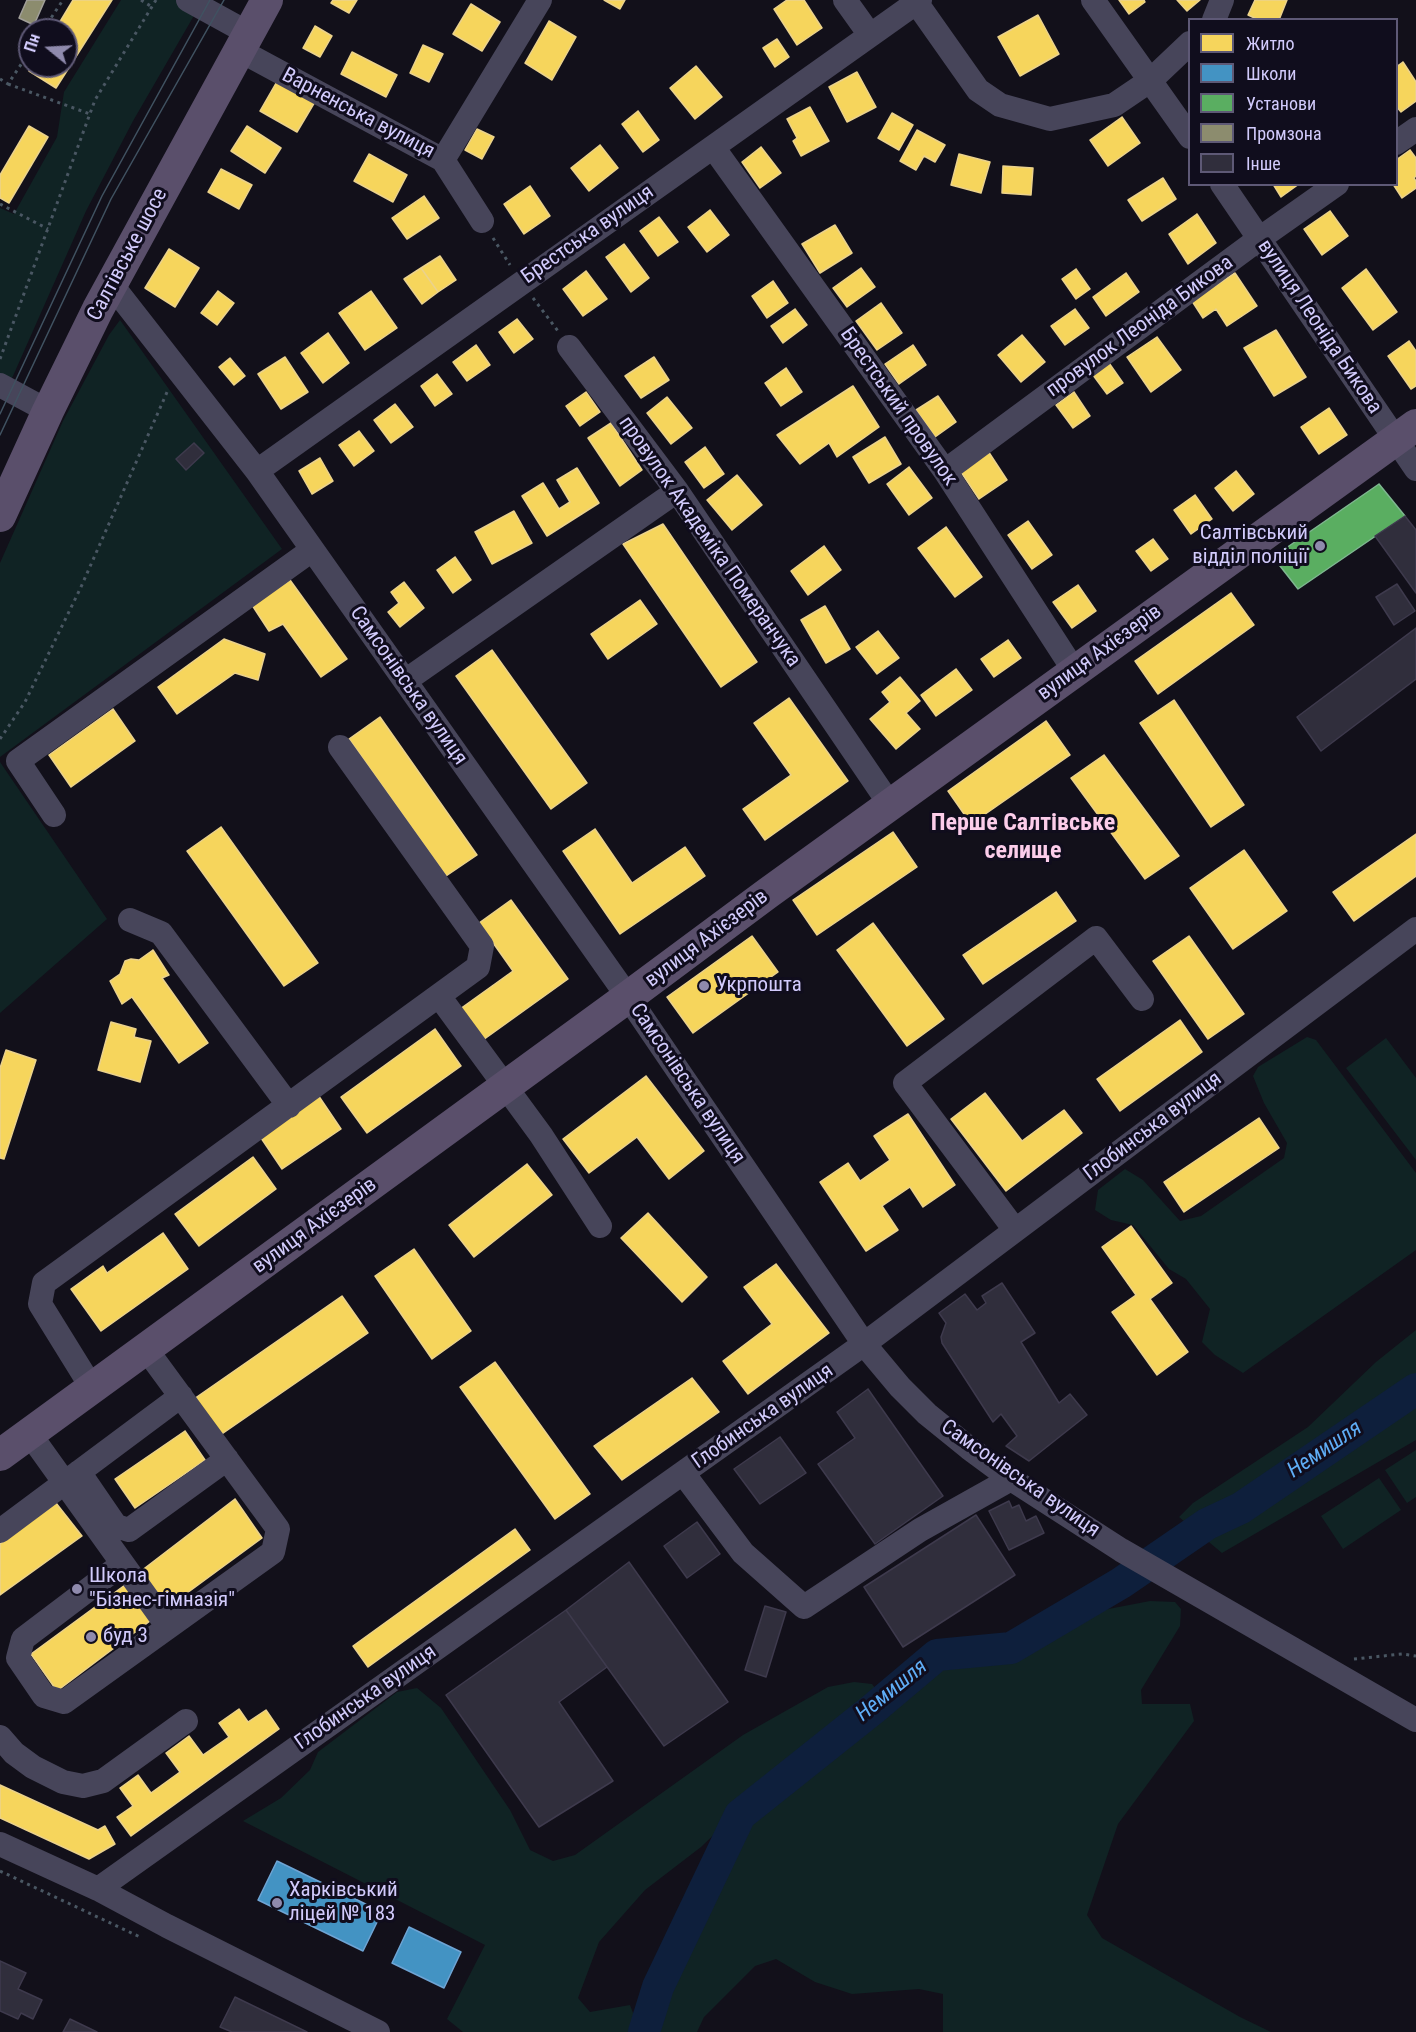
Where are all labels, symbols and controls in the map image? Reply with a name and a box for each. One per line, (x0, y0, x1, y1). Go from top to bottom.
north arrow (18, 18, 78, 78)
legend (1188, 18, 1398, 186)
text: Пн (21, 31, 44, 54)
text: Житло (1246, 33, 1295, 54)
street label: Варненська вулиця (277, 63, 439, 165)
text: Школи (1246, 63, 1296, 84)
text: Установи (1246, 93, 1316, 114)
text: Промзона (1246, 123, 1322, 144)
text: Інше (1246, 153, 1281, 174)
street label: Брестська вулиця (517, 180, 659, 290)
street label: Салтівське шосе (83, 185, 173, 325)
street label: вулиця Леоніда Бикова (1251, 235, 1387, 419)
street label: провулок Леоніда Бикова (1042, 251, 1238, 403)
street label: Брестський провулок (834, 323, 962, 491)
street label: провулок Академіка Померанчука (613, 412, 805, 672)
place label: Салтівський відділ поліції (1192, 521, 1308, 571)
marker: Салтівський відділ поліції (1313, 539, 1327, 553)
street label: вулиця Ахієзерів (1033, 600, 1167, 706)
street label: Самсонівська вулиця (344, 602, 472, 770)
district label: Перше Салтівське селище (931, 810, 1115, 866)
street label: вулиця Ахієзерів (641, 885, 773, 993)
place label: Укрпошта (716, 973, 802, 999)
marker: Укрпошта (697, 979, 711, 993)
street label: Самсонівська вулиця (624, 999, 750, 1169)
street label: Глобинська вулиця (1079, 1067, 1227, 1187)
street label: вулиця Ахієзерів (248, 1173, 382, 1279)
street label: Глобинська вулиця (688, 1359, 838, 1475)
street label: Самсонівська вулиця (936, 1415, 1104, 1543)
water label: Немишля (1283, 1416, 1367, 1484)
place label: Школа "Бізнес-гімназія" (89, 1564, 235, 1614)
marker: Школа "Бізнес-гімназія" (70, 1582, 84, 1596)
place label: буд 3 (103, 1624, 148, 1650)
marker: буд 3 (84, 1630, 98, 1644)
street label: Глобинська вулиця (291, 1640, 441, 1756)
water label: Немишля (851, 1654, 933, 1728)
place label: Харківський ліцей № 183 (289, 1878, 398, 1928)
marker: Харківський ліцей № 183 (270, 1896, 284, 1910)

